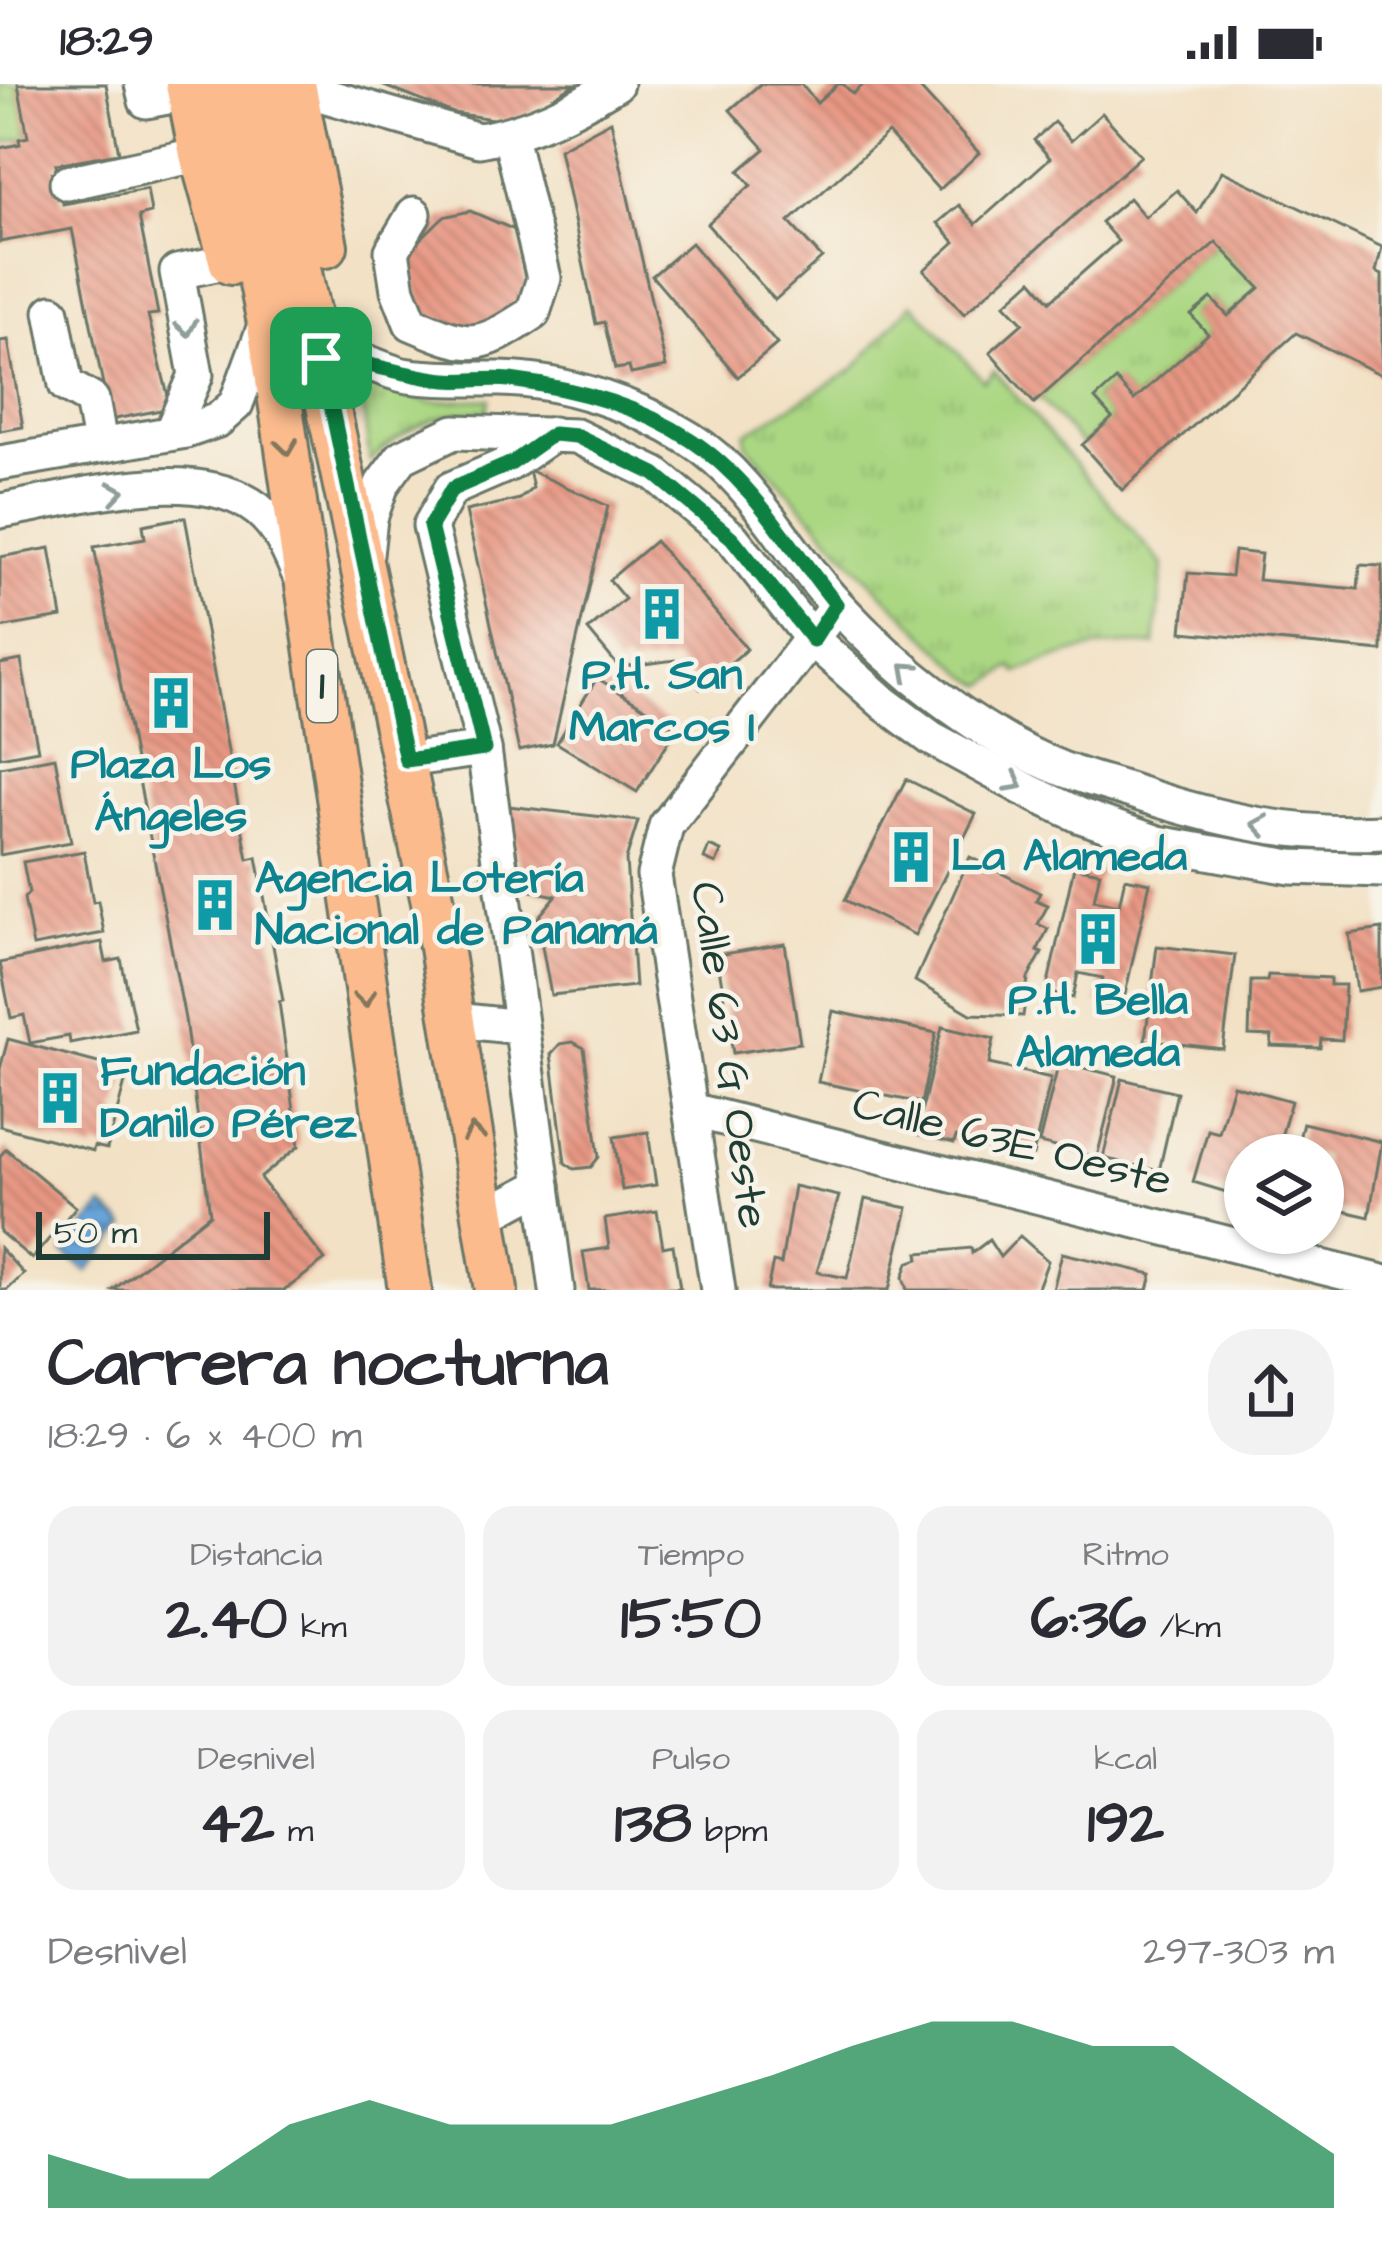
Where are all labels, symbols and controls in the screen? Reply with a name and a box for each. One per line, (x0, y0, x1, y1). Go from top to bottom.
text: 18:29 (60, 11, 154, 73)
pin (270, 307, 372, 409)
one-way arrow (173, 317, 199, 337)
icon: arrive (288, 325, 354, 391)
one-way arrow (273, 437, 299, 457)
one-way arrow (106, 480, 125, 506)
building icon: P.H. San Marcos I (633, 585, 691, 643)
place label: P.H. San Marcos I (569, 645, 755, 759)
road number: 1 (307, 650, 337, 722)
one-way arrow (900, 663, 921, 684)
building icon: Plaza Los Ángeles (142, 674, 200, 732)
place label: Plaza Los Ángeles (71, 734, 271, 849)
one-way arrow (1002, 769, 1023, 792)
one-way arrow (1250, 814, 1270, 839)
place label: La Alameda (951, 826, 1187, 888)
building icon: La Alameda (882, 828, 940, 886)
place label: Agencia Lotería Nacional de Panamá (255, 848, 658, 962)
building icon: Agencia Lotería Nacional de Panamá (186, 876, 244, 934)
street label: Calle 63 G Oeste (674, 878, 784, 1232)
building icon: P.H. Bella Alameda (1069, 910, 1127, 968)
place label: P.H. Bella Alameda (1008, 970, 1188, 1084)
one-way arrow (351, 990, 377, 1009)
place label: Fundación Danilo Pérez (100, 1041, 357, 1155)
building icon: Fundación Danilo Pérez (31, 1069, 89, 1127)
street label: Calle 63E Oeste (846, 1073, 1178, 1213)
one-way arrow (461, 1123, 486, 1143)
map controls (1224, 1134, 1344, 1254)
button: layers (1224, 1134, 1344, 1254)
scale bar (36, 1206, 270, 1259)
text: 50 m (54, 1210, 137, 1256)
text: Carrera nocturna (48, 1319, 608, 1411)
button: share (1208, 1329, 1334, 1455)
text: 18:29 · 6 × 400 m (48, 1410, 362, 1464)
text: Distancia (190, 1532, 322, 1578)
text: Tiempo (638, 1532, 744, 1578)
text: Ritmo (1083, 1532, 1169, 1578)
text: 2.40 (166, 1578, 287, 1661)
text: 15:50 (621, 1578, 761, 1661)
text: 6:36 (1031, 1578, 1146, 1661)
text: km (287, 1604, 347, 1650)
text: /km (1146, 1604, 1221, 1650)
text: Desnivel (198, 1736, 315, 1782)
text: Pulso (652, 1736, 730, 1782)
text: kcal (1094, 1736, 1157, 1782)
text: 42 (199, 1782, 274, 1865)
text: 138 (615, 1782, 692, 1865)
text: 192 (1088, 1782, 1164, 1865)
text: m (274, 1808, 313, 1854)
text: bpm (692, 1808, 767, 1854)
text: Desnivel (48, 1926, 187, 1980)
text: 297–303 m (1143, 1926, 1334, 1980)

